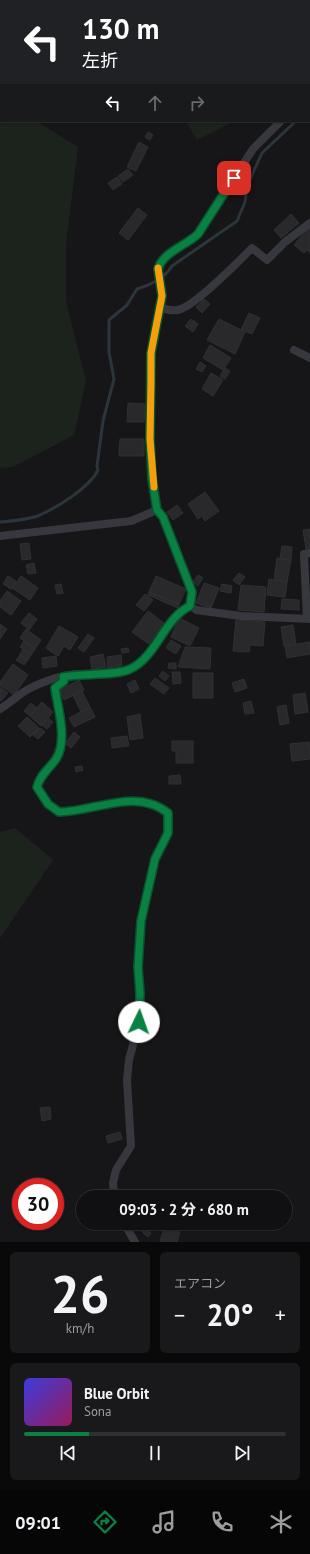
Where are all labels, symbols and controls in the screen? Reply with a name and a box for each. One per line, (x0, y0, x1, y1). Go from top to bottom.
text: 130 m (82, 10, 159, 47)
icon: left (16, 16, 68, 68)
text: 左折 (82, 49, 118, 72)
icon: left (102, 92, 124, 114)
icon: ahead (144, 92, 166, 114)
icon: right (186, 92, 208, 114)
pin (217, 161, 251, 195)
icon: arrive (223, 167, 245, 189)
position arrow (118, 1001, 160, 1043)
speed limit sign: 30 (12, 1178, 64, 1230)
text: 09:03 · 2 分 · 680 m (119, 1200, 249, 1219)
text: 26 (51, 1260, 109, 1327)
text: エアコン (174, 1275, 226, 1292)
text: 20° (206, 1295, 254, 1334)
text: − (174, 1301, 185, 1329)
text: + (275, 1301, 286, 1329)
text: km/h (66, 1320, 94, 1337)
text: Blue Orbit (84, 1384, 149, 1403)
text: Sona (84, 1403, 111, 1420)
icon: previous (57, 1442, 79, 1464)
icon: pause (144, 1442, 166, 1464)
icon: next (231, 1442, 253, 1464)
icon: directions (91, 1508, 119, 1536)
icon: music (150, 1508, 178, 1536)
icon: phone (208, 1508, 236, 1536)
icon: climate (267, 1508, 295, 1536)
text: 09:01 (15, 1511, 61, 1534)

